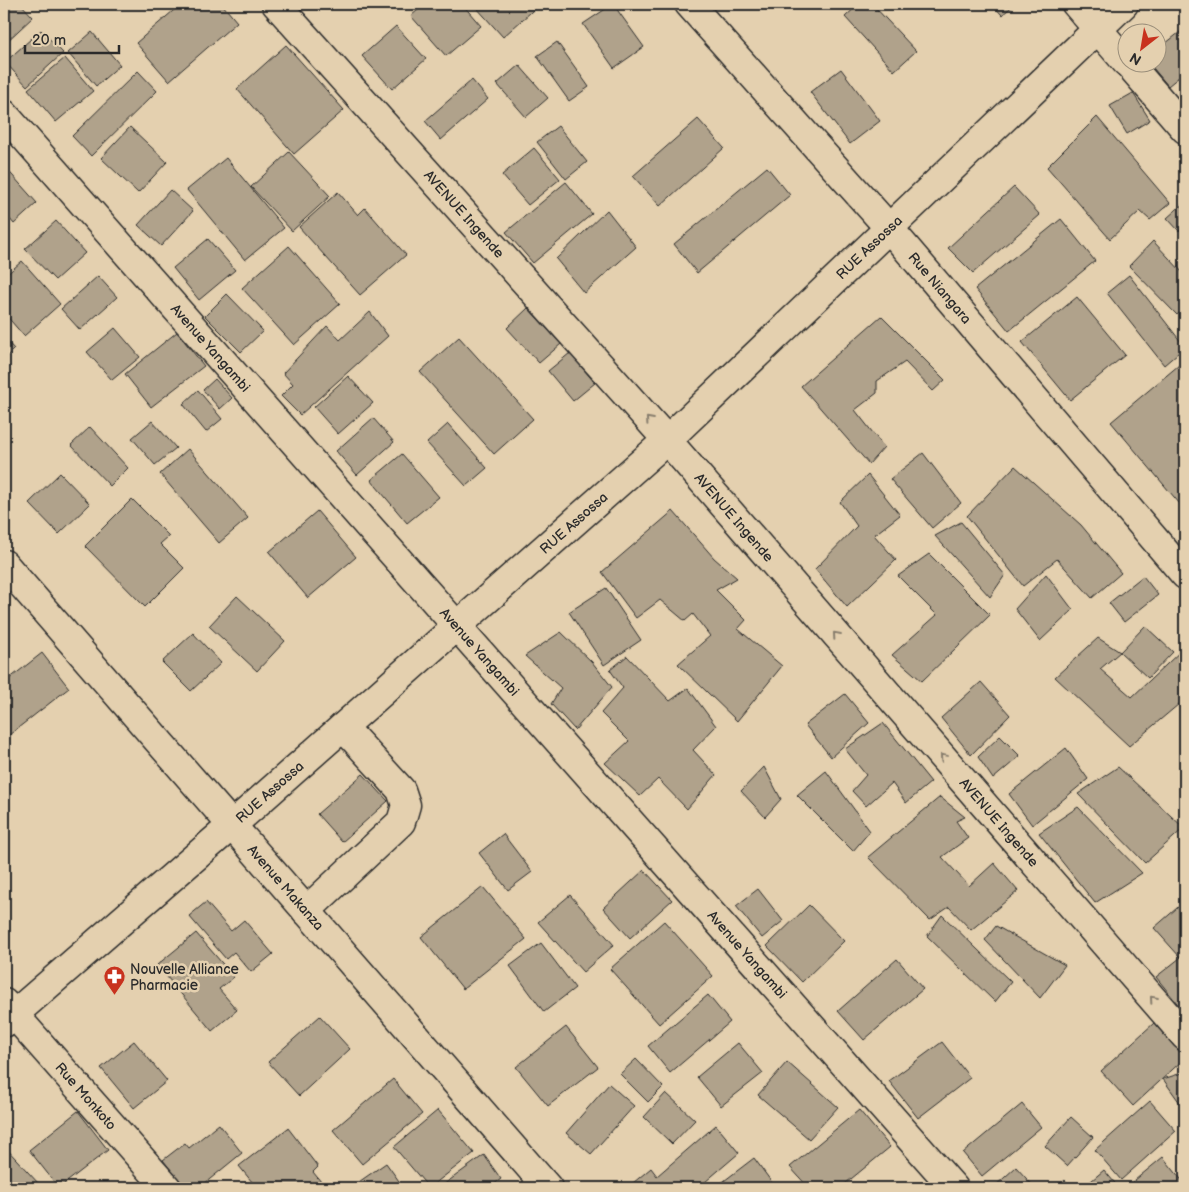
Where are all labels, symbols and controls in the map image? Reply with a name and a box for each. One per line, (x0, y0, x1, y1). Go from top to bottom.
scale bar (25, 22, 119, 54)
north arrow (1116, 22, 1166, 72)
text: 20 m (32, 31, 66, 50)
text: N (1127, 49, 1144, 69)
street label: AVENUE Ingende (420, 167, 508, 262)
street label: RUE Assossa (833, 212, 906, 283)
street label: Rue Niangara (905, 249, 975, 327)
street label: Avenue Yangambi (167, 301, 254, 395)
one-way arrow (646, 417, 655, 426)
street label: AVENUE Ingende (691, 470, 777, 565)
street label: RUE Assossa (536, 489, 611, 558)
street label: Avenue Yangambi (436, 605, 523, 700)
one-way arrow (834, 632, 842, 641)
one-way arrow (940, 754, 949, 763)
street label: RUE Assossa (232, 758, 307, 827)
street label: AVENUE Ingende (956, 775, 1042, 870)
street label: Avenue Makanza (244, 841, 327, 934)
street label: Avenue Yangambi (704, 907, 790, 1002)
place label: Nouvelle Alliance Pharmacie (130, 961, 239, 994)
pharmacy icon: Nouvelle Alliance Pharmacie (102, 965, 126, 996)
one-way arrow (1150, 995, 1159, 1004)
street label: Rue Monkoto (51, 1059, 120, 1134)

